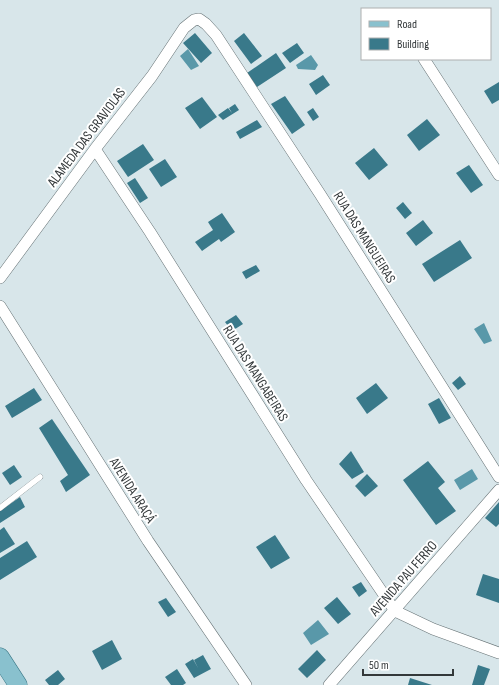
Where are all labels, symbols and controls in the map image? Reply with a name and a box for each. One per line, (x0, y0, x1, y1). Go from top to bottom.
legend (361, 8, 491, 60)
text: Road (397, 17, 417, 32)
text: Building (397, 37, 429, 52)
street label: ALAMEDA DAS GRAVIOLAS (43, 84, 129, 191)
street label: RUA DAS MANGUEIRAS (330, 188, 400, 286)
street label: RUA DAS MANGABEIRAS (219, 322, 292, 424)
street label: AVENIDA ARAÇÁ (105, 454, 160, 527)
street label: AVENIDA PAU FERRO (365, 537, 441, 620)
scale bar (363, 651, 453, 677)
text: 50 m (369, 658, 389, 673)

